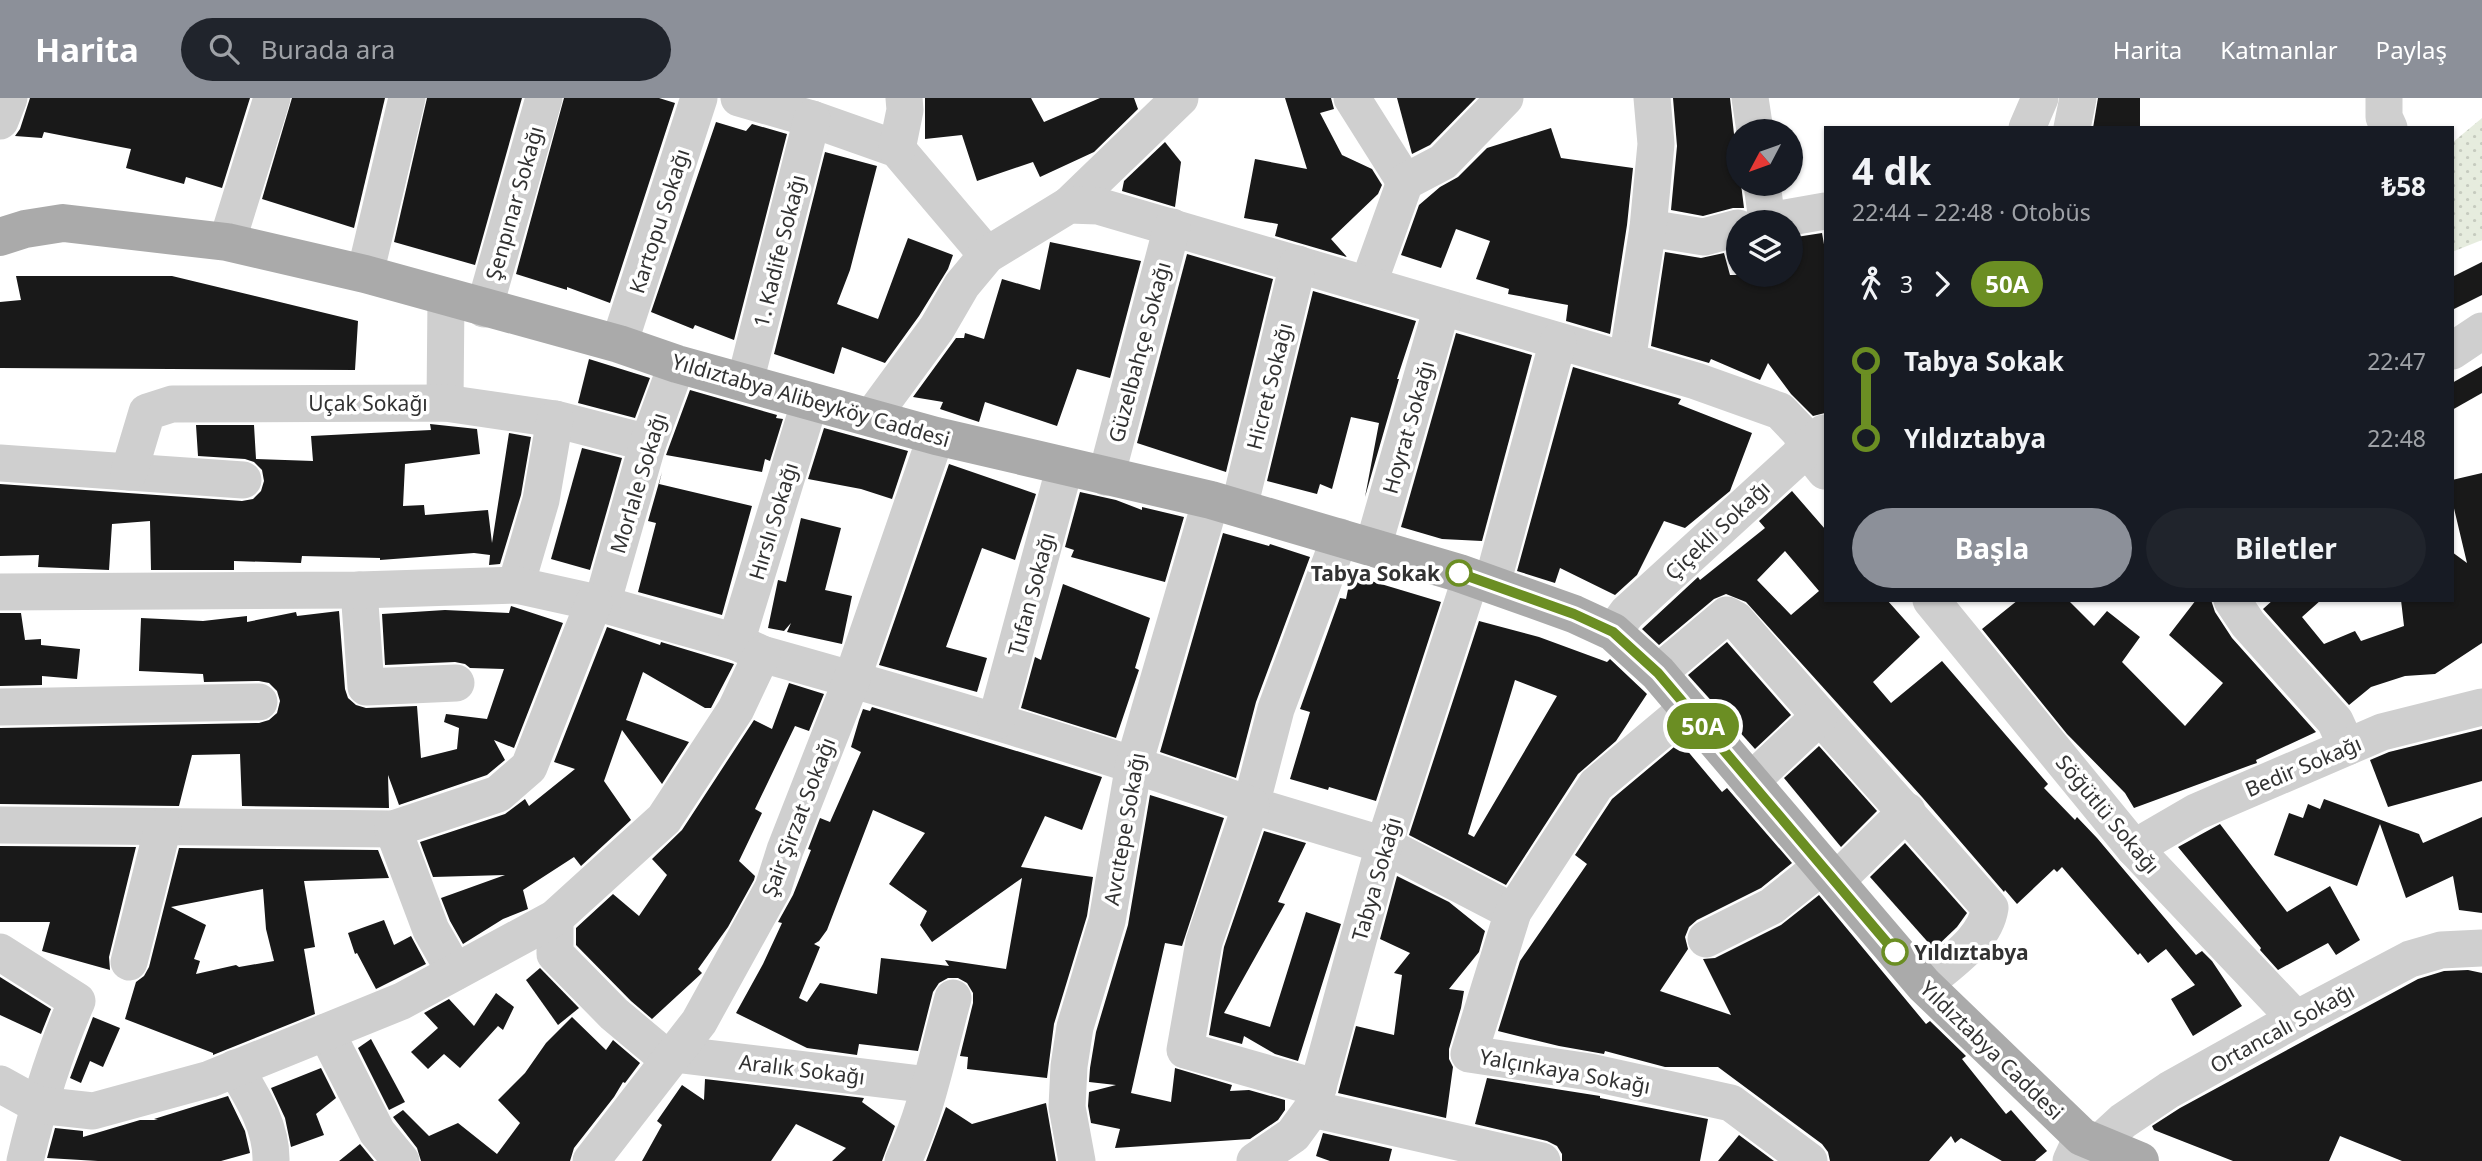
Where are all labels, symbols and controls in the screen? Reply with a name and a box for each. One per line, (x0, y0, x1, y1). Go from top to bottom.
search box (181, 18, 671, 81)
text: Harita (35, 27, 139, 72)
icon: search (205, 30, 243, 68)
text: Burada ara (261, 31, 395, 67)
text: Harita (2113, 33, 2182, 66)
text: Katmanlar (2220, 33, 2338, 66)
text: Paylaş (2376, 33, 2447, 66)
north arrow (1726, 119, 1802, 196)
map controls (1726, 119, 1803, 287)
street label: Şenpınar Sokağı (479, 123, 549, 283)
text: 4 dk (1852, 144, 1931, 196)
street label: Kartopu Sokağı (622, 145, 696, 297)
text: ₺58 (2381, 168, 2426, 204)
street label: 1. Kadife Sokağı (747, 172, 811, 330)
text: 22:44 – 22:48 · Otobüs (1852, 196, 2091, 228)
button: layers (1726, 210, 1803, 287)
street label: Güzelbahçe Sokağı (1101, 259, 1177, 445)
icon: walk (1852, 265, 1890, 303)
icon: forward (1923, 265, 1961, 303)
text: 50A (1985, 267, 2029, 300)
text: 3 (1900, 268, 1913, 300)
street label: Hicret Sokağı (1240, 320, 1298, 452)
text: Tabya Sokak (1904, 343, 2064, 379)
text: 22:47 (2367, 345, 2426, 377)
street label: Yıldıztabya Alibeyköy Caddesi (669, 347, 953, 453)
street label: Hoyrat Sokağı (1376, 357, 1440, 497)
street label: Uçak Sokağı (308, 389, 428, 417)
street label: Morlale Sokağı (603, 409, 673, 557)
text: Yıldıztabya (1904, 420, 2046, 456)
text: 22:48 (2367, 422, 2426, 454)
street label: Hırslı Sokağı (742, 459, 804, 583)
street label: Çiçekli Sokağı (1659, 474, 1775, 586)
button: Başla (1852, 508, 2132, 588)
button: Biletler (2146, 508, 2426, 588)
street label: Tufan Sokağı (1001, 529, 1061, 659)
place label: Tabya Sokak (1311, 559, 1441, 587)
marker: Tabya Sokak (1446, 560, 1472, 586)
line badge: 50A (1663, 703, 1743, 749)
text: 50A (1681, 709, 1725, 742)
street label: Bedir Sokağı (2241, 729, 2365, 803)
street label: Şair Şirzat Sokağı (755, 733, 841, 901)
street label: Söğütlü Sokağı (2050, 749, 2166, 879)
street label: Avcıtepe Sokağı (1097, 750, 1151, 908)
street label: Tabya Sokağı (1345, 814, 1407, 944)
place label: Yıldıztabya (1914, 938, 2029, 966)
marker: Yıldıztabya (1882, 939, 1908, 965)
street label: Yıldıztabya Caddesi (1914, 974, 2070, 1126)
street label: Ortancalı Sokağı (2205, 977, 2359, 1079)
street label: Yalçınkaya Sokağı (1477, 1042, 1653, 1100)
street label: Aralık Sokağı (737, 1047, 867, 1091)

